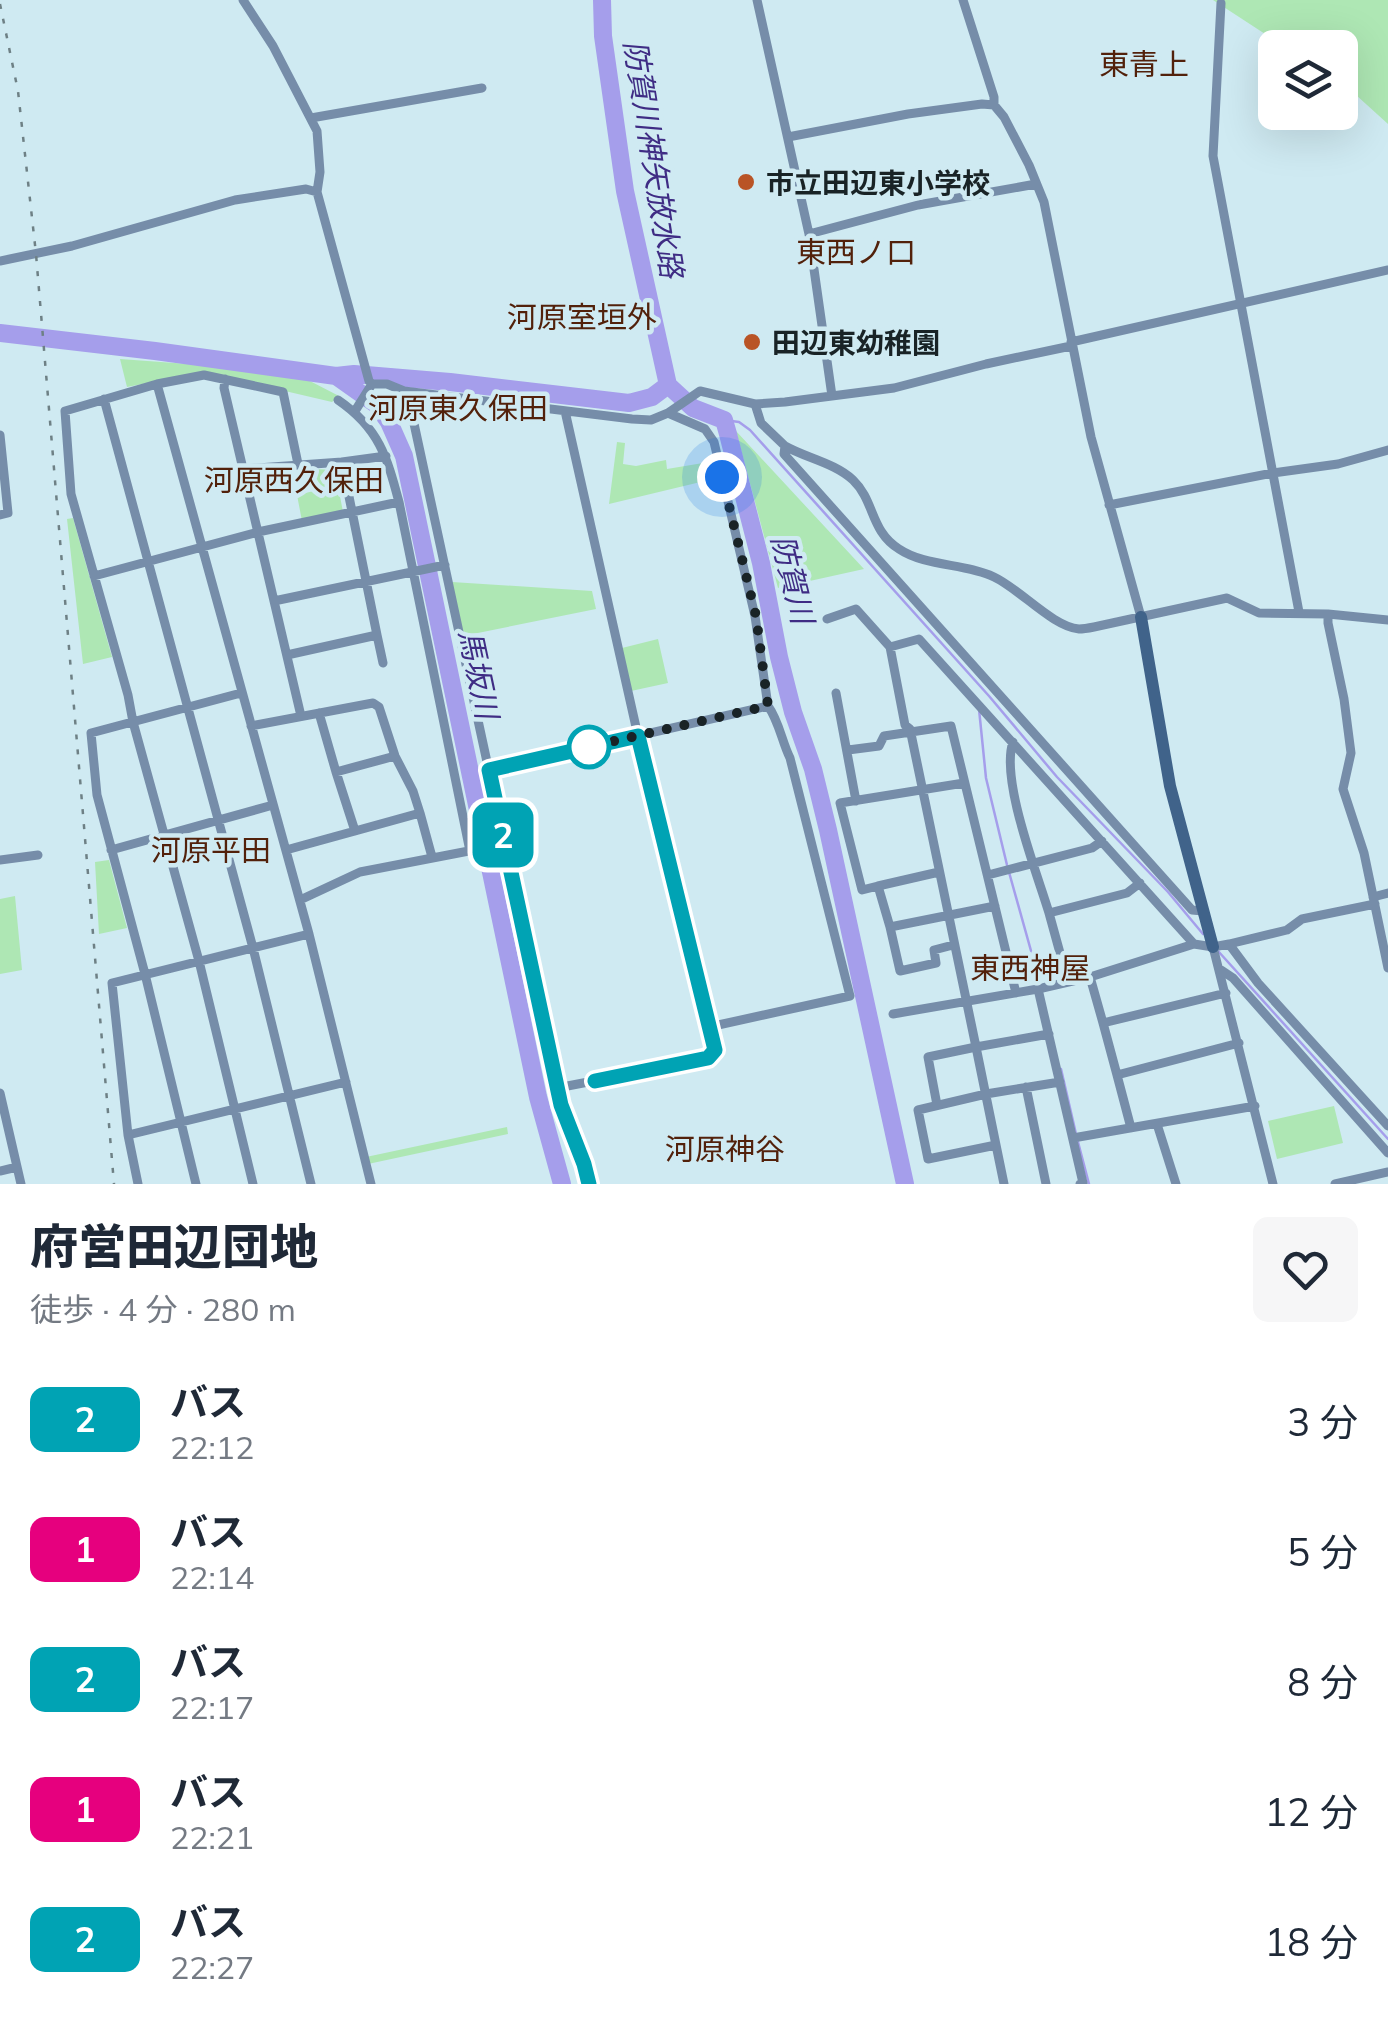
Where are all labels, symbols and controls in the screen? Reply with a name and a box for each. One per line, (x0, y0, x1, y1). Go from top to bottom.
map controls (1258, 30, 1358, 130)
button: layers (1258, 30, 1358, 130)
water label: 防賀川神矢放水路 (616, 38, 692, 283)
district label: 東青上 (1099, 45, 1189, 83)
place label: 市立田辺東小学校 (766, 165, 990, 200)
marker: 市立田辺東小学校 (735, 171, 757, 193)
district label: 東西ノ口 (796, 233, 916, 271)
district label: 河原室垣外 (507, 298, 657, 336)
place label: 田辺東幼稚園 (772, 325, 940, 360)
marker: 田辺東幼稚園 (741, 331, 763, 353)
district label: 河原東久保田 (368, 389, 548, 427)
your location (697, 452, 747, 502)
district label: 河原西久保田 (204, 461, 384, 499)
water label: 防賀川 (764, 531, 823, 630)
water label: 馬坂川 (451, 626, 508, 725)
unlabelled marker (568, 726, 610, 768)
line badge: 2 (470, 802, 536, 868)
text: 2 (492, 813, 514, 857)
district label: 河原平田 (151, 831, 271, 869)
district label: 東西神屋 (970, 949, 1090, 987)
district label: 河原神谷 (665, 1130, 785, 1168)
text: 府営田辺団地 (30, 1216, 318, 1276)
button: heart (1253, 1217, 1358, 1322)
text: 徒歩 · 4 分 · 280 m (30, 1289, 296, 1329)
text: バス (170, 1378, 246, 1426)
text: 2 (74, 1397, 96, 1441)
text: 3 分 (1287, 1398, 1358, 1446)
text: 22:12 (170, 1427, 254, 1467)
text: バス (170, 1508, 246, 1556)
text: 1 (74, 1527, 96, 1571)
text: 5 分 (1287, 1528, 1358, 1576)
text: 22:14 (170, 1557, 254, 1597)
text: バス (170, 1638, 246, 1686)
text: 2 (74, 1657, 96, 1701)
text: 8 分 (1287, 1658, 1358, 1706)
text: 22:17 (170, 1687, 254, 1727)
text: バス (170, 1768, 246, 1816)
text: 1 (74, 1787, 96, 1831)
text: 12 分 (1264, 1788, 1358, 1836)
text: 22:21 (170, 1817, 254, 1857)
text: バス (170, 1898, 246, 1946)
text: 2 (74, 1917, 96, 1961)
text: 18 分 (1264, 1918, 1358, 1966)
text: 22:27 (170, 1947, 254, 1987)

